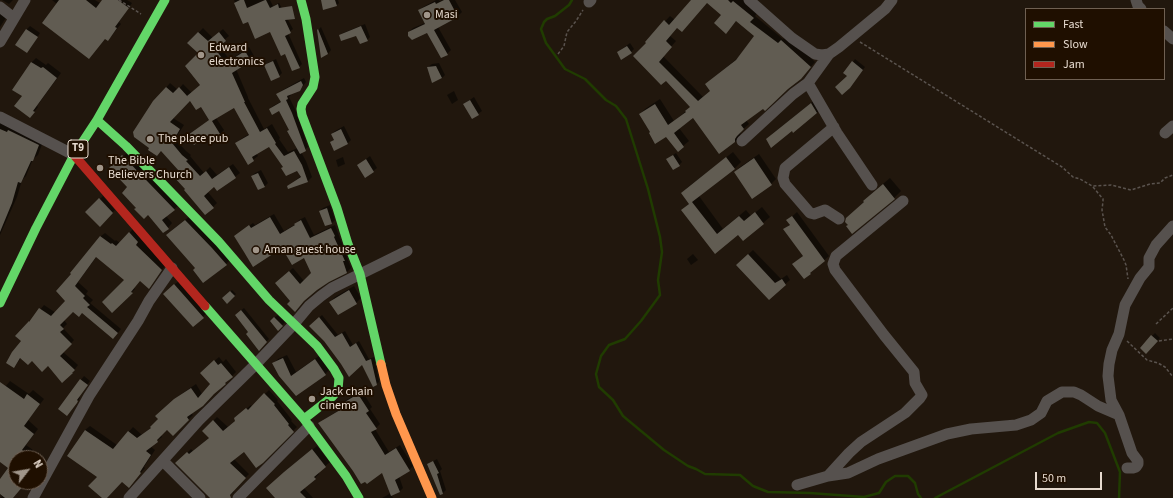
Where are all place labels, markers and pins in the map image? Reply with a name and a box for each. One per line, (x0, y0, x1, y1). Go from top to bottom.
place label: Masi (435, 8, 458, 22)
marker: Masi (422, 10, 432, 20)
place label: Edward electronics (209, 41, 264, 69)
marker: Edward electronics (196, 50, 206, 60)
place label: The place pub (158, 132, 228, 146)
marker: The place pub (145, 134, 155, 144)
place label: The Bible Believers Church (108, 154, 192, 182)
marker: The Bible Believers Church (95, 163, 105, 173)
place label: Aman guest house (264, 243, 356, 257)
marker: Aman guest house (251, 245, 261, 255)
place label: Jack chain cinema (320, 385, 373, 413)
marker: Jack chain cinema (307, 394, 317, 404)

